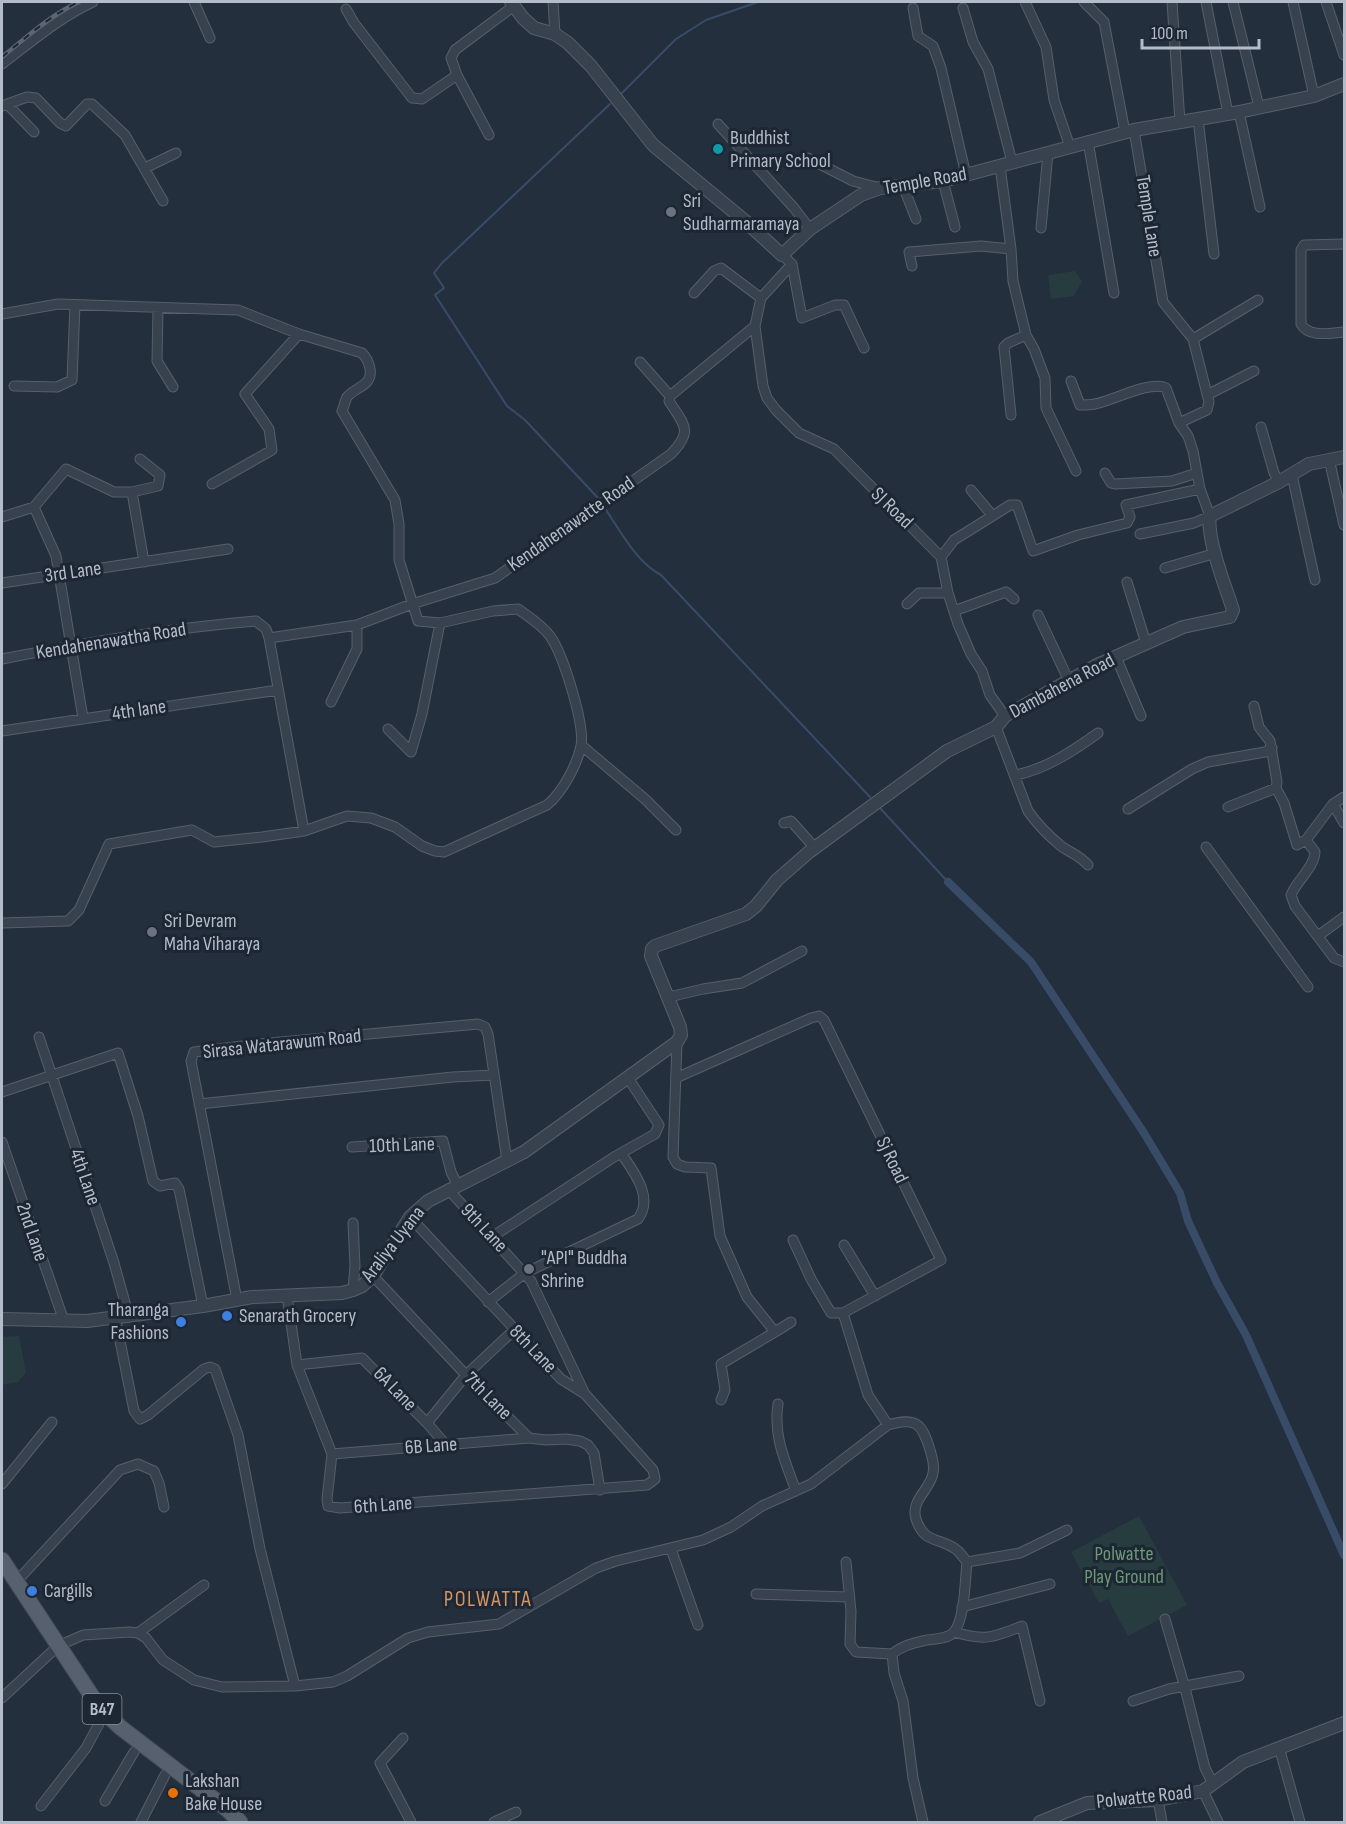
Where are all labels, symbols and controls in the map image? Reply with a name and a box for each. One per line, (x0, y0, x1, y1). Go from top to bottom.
scale bar (1142, 12, 1259, 50)
text: 100 m (1151, 23, 1188, 44)
place label: Buddhist Primary School (730, 126, 831, 173)
marker: Buddhist Primary School (711, 142, 725, 156)
street label: Temple Road (881, 162, 969, 200)
street label: Temple Lane (1131, 173, 1167, 259)
place label: Sri Sudharmaramaya (683, 189, 799, 236)
marker: Sri Sudharmaramaya (664, 205, 678, 219)
street label: Kendahenawatte Road (503, 471, 639, 577)
street label: SJ Road (866, 482, 918, 534)
street label: 3rd Lane (43, 556, 103, 588)
street label: Kendahenawatha Road (34, 617, 188, 665)
street label: Dambahena Road (1005, 648, 1119, 724)
street label: 4th lane (110, 694, 168, 726)
place label: Sri Devram Maha Viharaya (164, 909, 260, 956)
marker: Sri Devram Maha Viharaya (145, 925, 159, 939)
street label: Sirasa Watarawum Road (202, 1024, 362, 1064)
street label: 10th Lane (369, 1132, 435, 1158)
street label: Sj Road (871, 1133, 913, 1187)
street label: 4th Lane (64, 1146, 106, 1208)
street label: 9th Lane (455, 1198, 513, 1258)
street label: 2nd Lane (11, 1200, 53, 1264)
street label: Araliya Uyana (355, 1201, 430, 1287)
place label: "API" Buddha Shrine (541, 1246, 627, 1293)
marker: "API" Buddha Shrine (522, 1262, 536, 1276)
place label: Tharanga Fashions (108, 1298, 169, 1345)
place label: Senarath Grocery (239, 1304, 356, 1328)
marker: Senarath Grocery (220, 1309, 234, 1323)
marker: Tharanga Fashions (174, 1315, 188, 1329)
street label: 8th Lane (504, 1320, 562, 1378)
street label: 6A Lane (368, 1362, 422, 1416)
street label: 7th Lane (459, 1367, 517, 1425)
street label: 6B Lane (404, 1432, 458, 1460)
street label: 6th Lane (353, 1491, 413, 1519)
park label: Polwatte Play Ground (1084, 1542, 1164, 1589)
place label: Cargills (44, 1579, 93, 1603)
marker: Cargills (25, 1584, 39, 1598)
district label: POLWATTA (444, 1586, 532, 1613)
road number: B47 (82, 1694, 122, 1724)
place label: Lakshan Bake House (185, 1769, 262, 1816)
street label: Polwatte Road (1095, 1780, 1193, 1814)
marker: Lakshan Bake House (166, 1786, 180, 1800)

